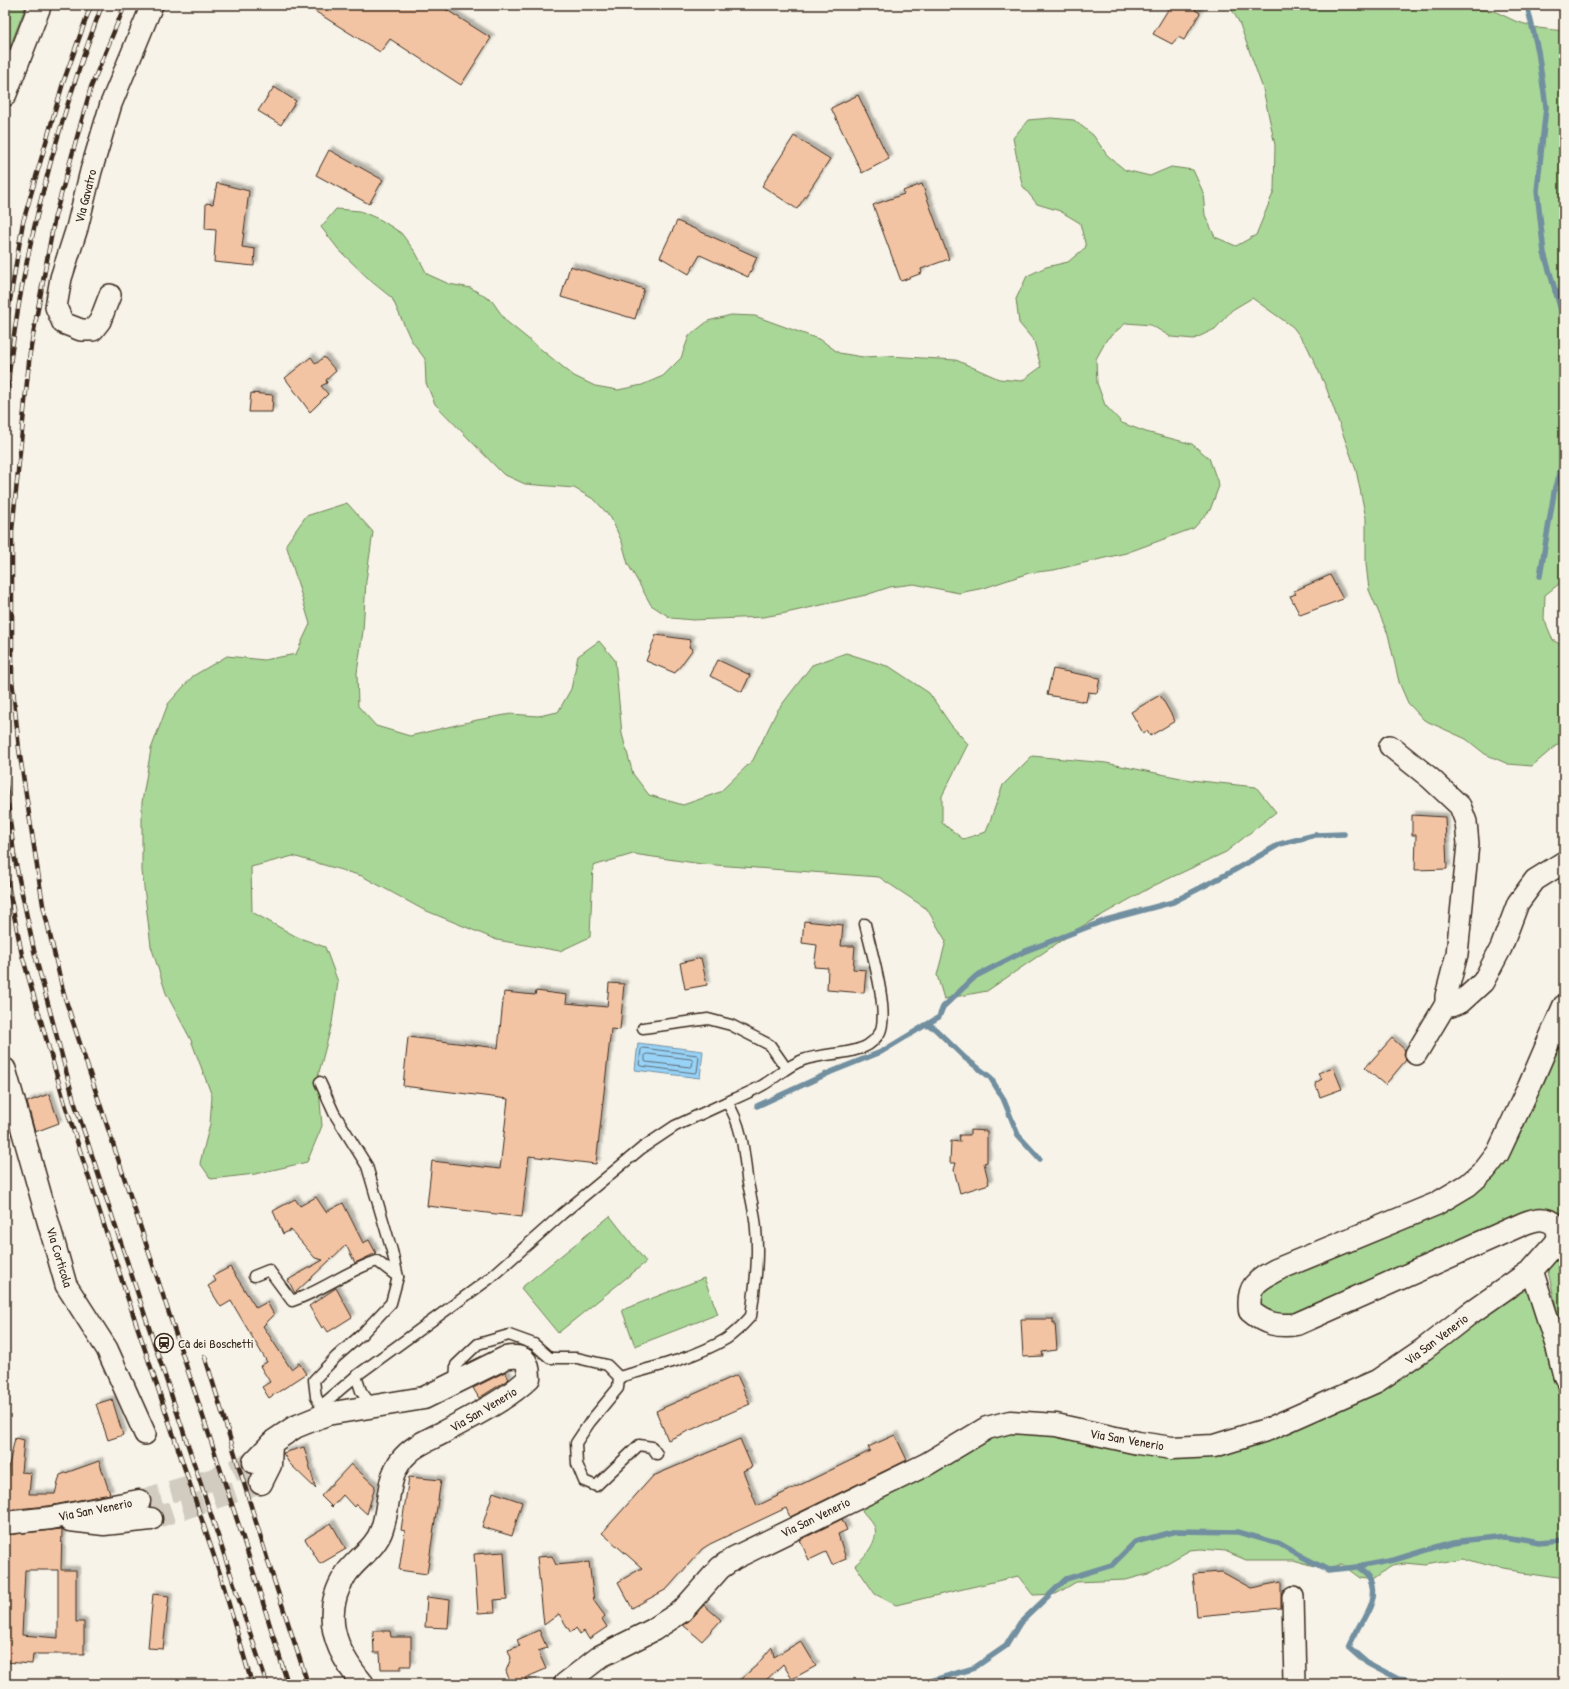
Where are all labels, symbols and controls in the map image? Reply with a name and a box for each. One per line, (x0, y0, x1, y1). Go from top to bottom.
street label: Via Gavatro (70, 167, 100, 225)
street label: Via Corticola (42, 1225, 78, 1289)
street label: Via San Venerio (1401, 1309, 1471, 1369)
station icon: Cà dei Boschetti (153, 1332, 175, 1354)
place label: Cà dei Boschetti (178, 1334, 254, 1352)
street label: Via San Venerio (446, 1382, 520, 1436)
street label: Via San Venerio (1089, 1424, 1165, 1454)
street label: Via San Venerio (777, 1492, 853, 1542)
street label: Via San Venerio (57, 1493, 133, 1525)

